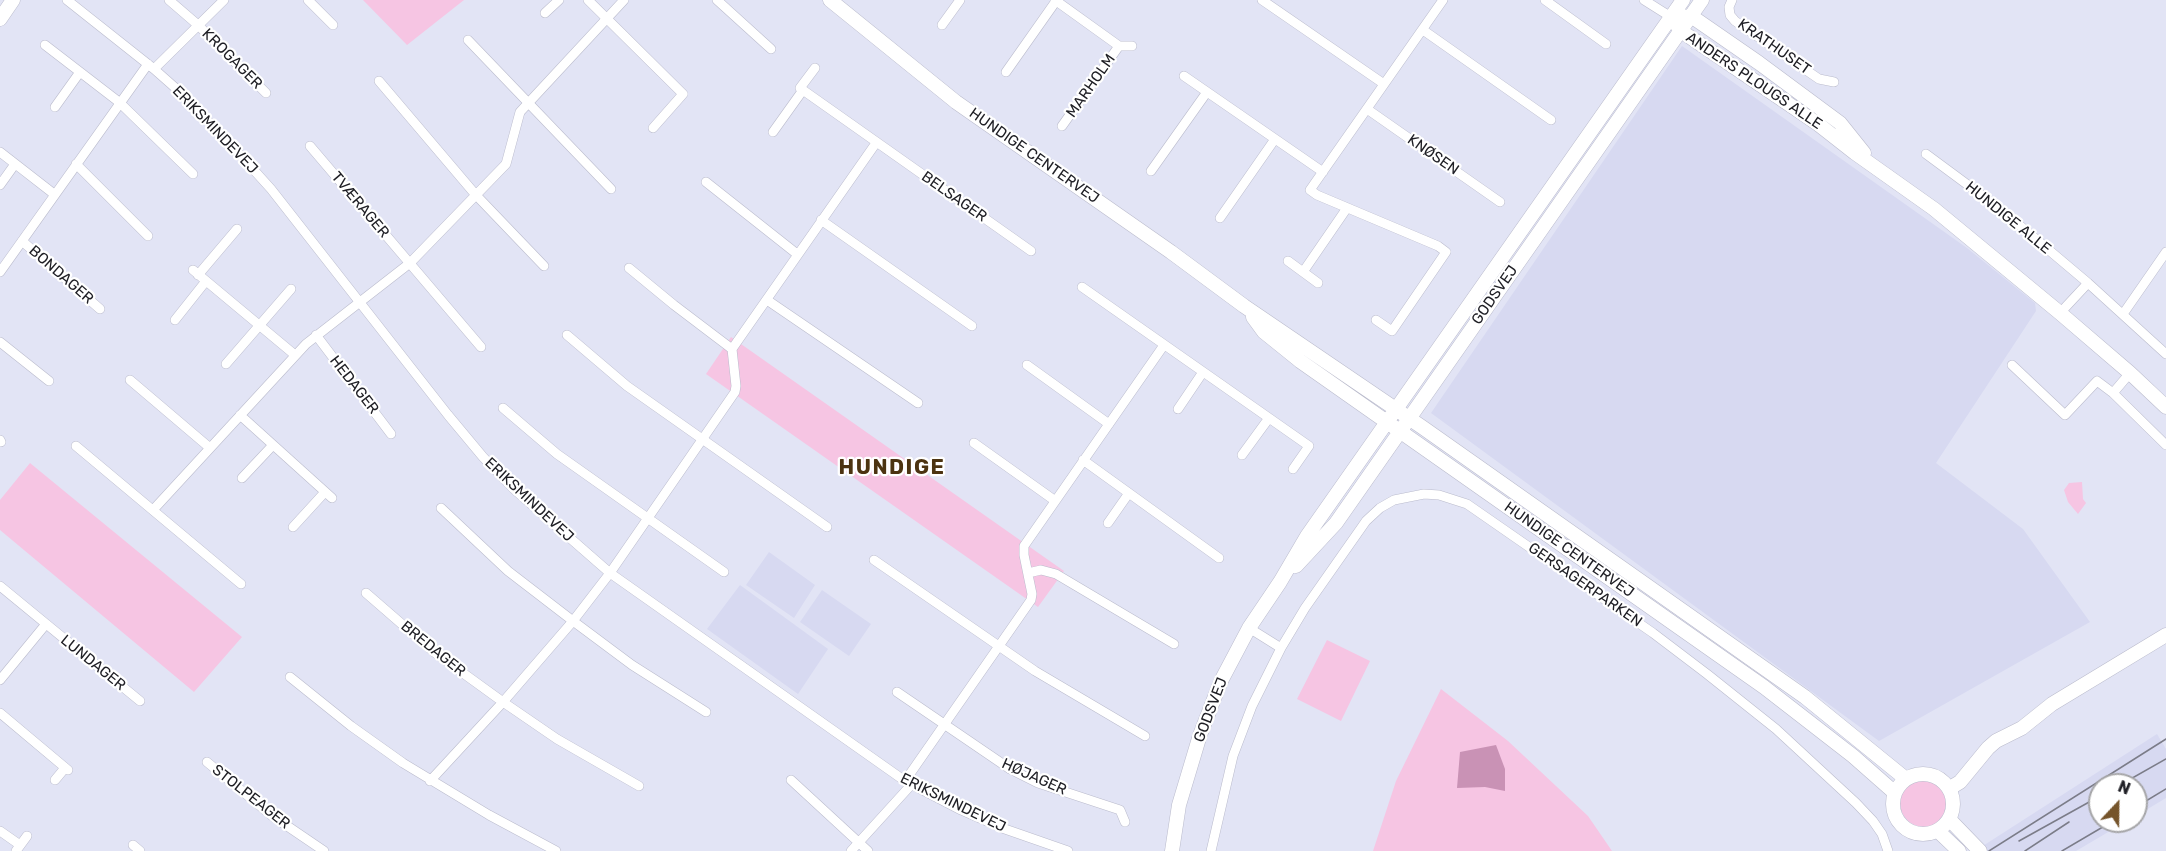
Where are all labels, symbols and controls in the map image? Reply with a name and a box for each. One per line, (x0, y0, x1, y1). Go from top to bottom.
street label: KRATHUSET (1734, 15, 1814, 79)
street label: KROGAGER (198, 25, 266, 93)
street label: ANDERS PLOUGS ALLE (1682, 29, 1826, 133)
street label: MARHOLM (1063, 51, 1119, 121)
street label: ERIKSMINDEVEJ (168, 82, 262, 178)
street label: HUNDIGE CENTERVEJ (966, 104, 1102, 208)
street label: KNØSEN (1404, 131, 1462, 179)
street label: TVÆRAGER (327, 168, 393, 242)
street label: BELSAGER (918, 168, 990, 226)
street label: HUNDIGE ALLE (1962, 178, 2054, 258)
street label: BONDAGER (25, 242, 97, 308)
street label: GODSVEJ (1468, 262, 1522, 328)
street label: HEDAGER (326, 352, 382, 418)
street label: ERIKSMINDEVEJ (481, 454, 577, 546)
district label: HUNDIGE (839, 455, 945, 481)
street label: HUNDIGE CENTERVEJ (1501, 498, 1637, 602)
street label: GERSAGERPARKEN (1525, 539, 1645, 631)
street label: BREDAGER (397, 617, 469, 681)
street label: LUNDAGER (57, 631, 129, 695)
street label: GODSVEJ (1190, 675, 1232, 745)
street label: HØJAGER (999, 755, 1069, 799)
street label: STOLPEAGER (208, 761, 294, 833)
street label: ERIKSMINDEVEJ (897, 770, 1009, 836)
north arrow (2088, 773, 2148, 833)
text: N (2115, 777, 2133, 799)

